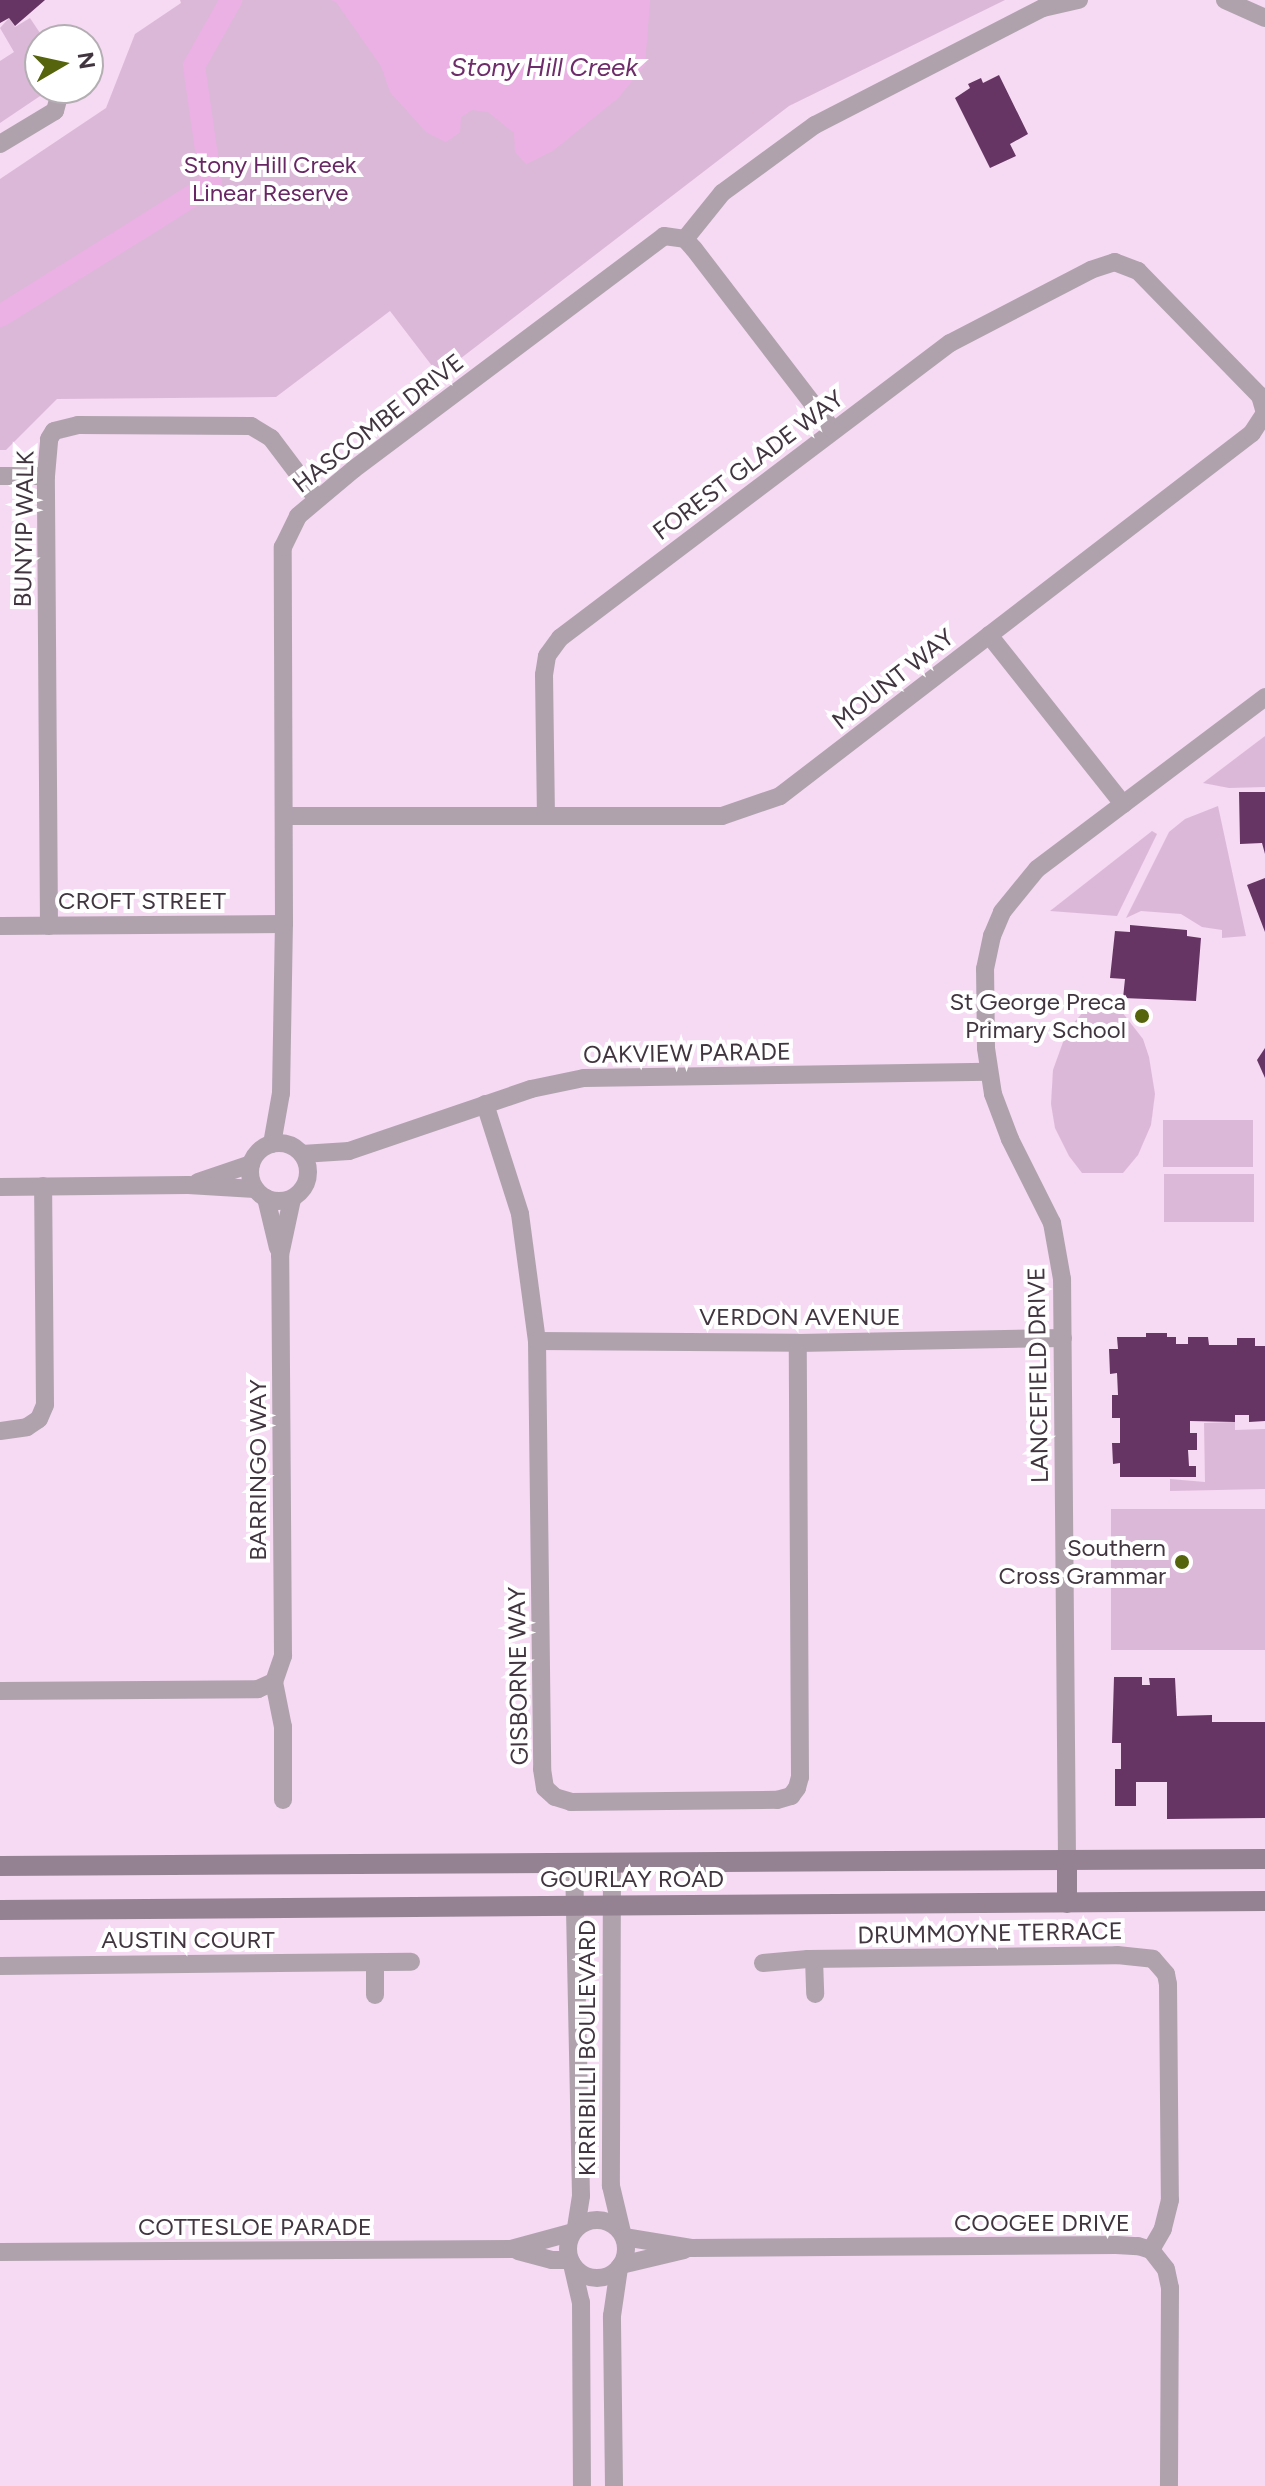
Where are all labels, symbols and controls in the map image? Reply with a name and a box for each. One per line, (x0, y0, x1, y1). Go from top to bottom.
north arrow (24, 24, 104, 104)
text: N (72, 50, 101, 71)
water label: Stony Hill Creek (450, 52, 638, 84)
park label: Stony Hill Creek Linear Reserve (184, 151, 356, 207)
street label: HASCOMBE DRIVE (287, 347, 469, 499)
street label: FOREST GLADE WAY (647, 384, 849, 546)
street label: BUNYIP WALK (8, 450, 40, 608)
street label: MOUNT WAY (826, 623, 960, 735)
street label: CROFT STREET (58, 887, 226, 915)
place label: St George Preca Primary School (950, 988, 1126, 1044)
marker: St George Preca Primary School (1133, 1007, 1151, 1025)
street label: OAKVIEW PARADE (583, 1037, 791, 1069)
street label: LANCEFIELD DRIVE (1022, 1267, 1054, 1483)
street label: VERDON AVENUE (699, 1303, 901, 1331)
street label: BARRINGO WAY (244, 1379, 272, 1561)
place label: Southern Cross Grammar (999, 1534, 1166, 1590)
marker: Southern Cross Grammar (1173, 1553, 1191, 1571)
street label: GISBORNE WAY (502, 1586, 534, 1766)
street label: GOURLAY ROAD (540, 1865, 724, 1893)
street label: DRUMMOYNE TERRACE (857, 1916, 1123, 1950)
street label: KIRRIBILLI BOULEVARD (573, 1920, 601, 2176)
street label: AUSTIN COURT (101, 1926, 275, 1954)
street label: COOGEE DRIVE (954, 2209, 1130, 2237)
street label: COTTESLOE PARADE (138, 2213, 372, 2241)

